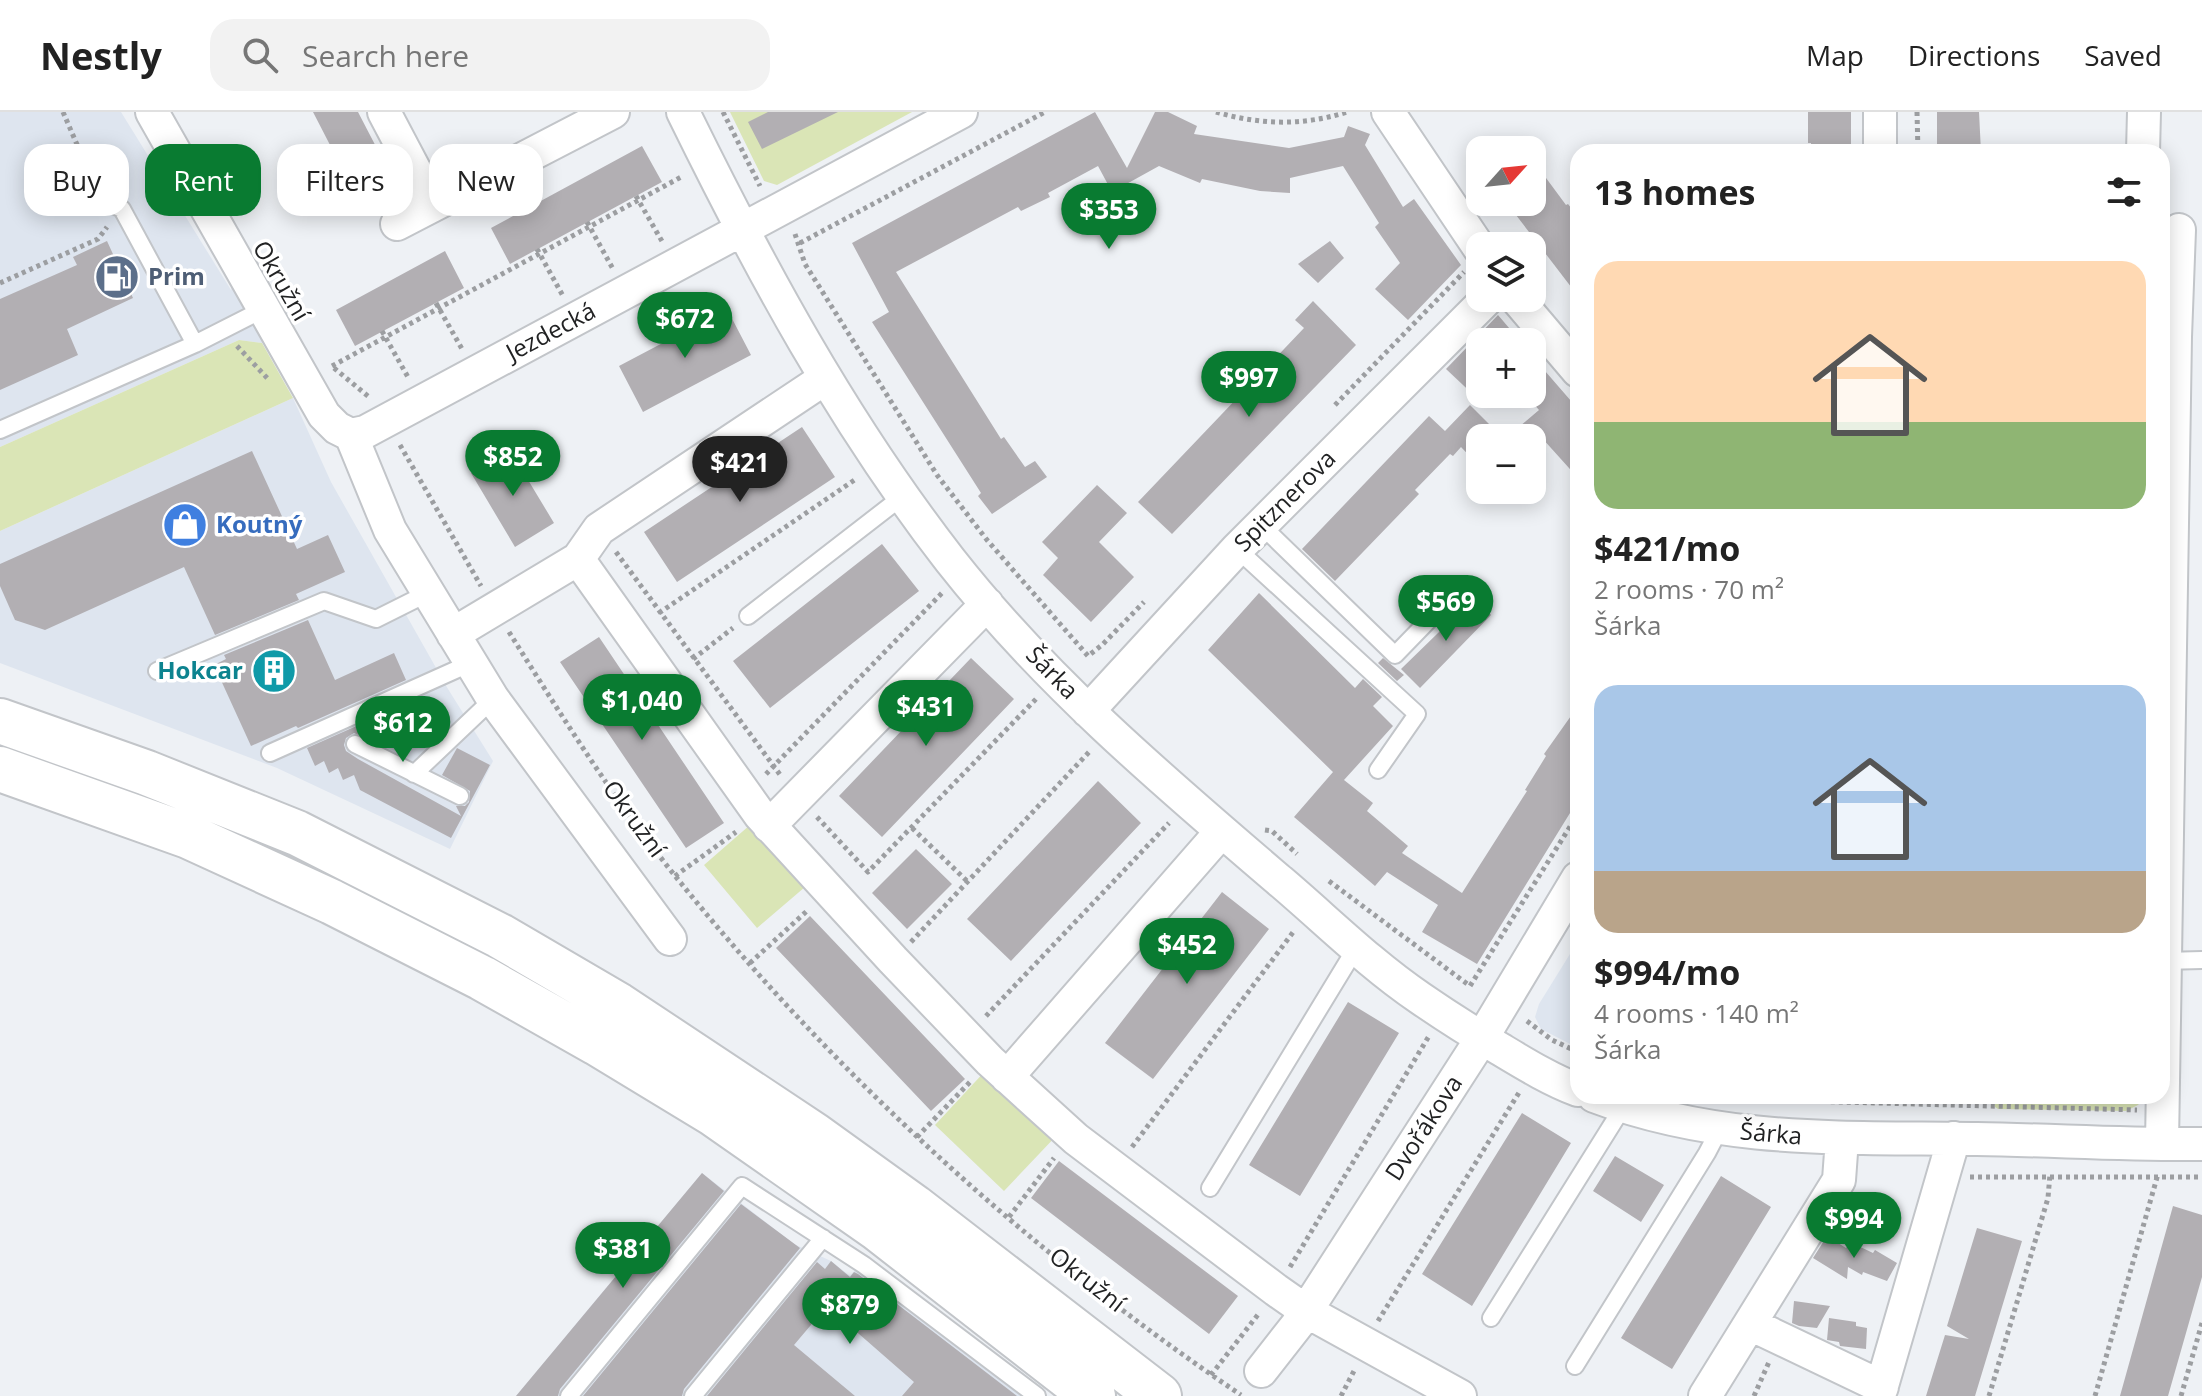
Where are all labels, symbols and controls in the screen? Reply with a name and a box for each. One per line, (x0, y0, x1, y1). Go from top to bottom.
search box (210, 19, 770, 91)
text: Nestly (40, 29, 162, 81)
icon: search (238, 33, 282, 77)
text: Search here (302, 35, 469, 76)
text: Map (1806, 36, 1864, 74)
text: Directions (1908, 36, 2040, 74)
text: Saved (2084, 36, 2162, 74)
north arrow (1466, 136, 1546, 216)
map controls (1466, 136, 1546, 504)
chip: Buy (24, 144, 129, 216)
chip: Rent (145, 144, 261, 216)
chip: Filters (277, 144, 413, 216)
chip: New (429, 144, 543, 216)
text: 13 homes (1594, 169, 1755, 215)
icon: filters (2102, 170, 2146, 214)
pin: $353 (1062, 183, 1156, 251)
text: $353 (1079, 191, 1139, 227)
button: layers (1466, 232, 1546, 312)
street label: Okružní (246, 234, 319, 327)
fuel station icon: Prim (93, 253, 141, 301)
place label: Prim (148, 259, 205, 292)
pin: $672 (638, 292, 732, 360)
street label: Jezdecká (498, 293, 601, 369)
text: $672 (655, 300, 715, 336)
icon: home (1798, 313, 1942, 457)
button: + (1466, 328, 1546, 408)
pin: $997 (1202, 351, 1296, 419)
text: $997 (1219, 359, 1279, 395)
button: − (1466, 424, 1546, 504)
pin: $852 (466, 430, 560, 498)
pin: $421 (693, 436, 787, 504)
text: $852 (483, 438, 543, 474)
street label: Spitznerova (1226, 442, 1342, 558)
text: $421 (710, 444, 770, 480)
shop icon: Koutný (161, 501, 209, 549)
place label: Koutný (216, 507, 303, 540)
text: $421/mo (1594, 525, 1740, 571)
text: 2 rooms · 70 m² (1594, 571, 1784, 607)
pin: $569 (1399, 575, 1493, 643)
text: $569 (1416, 583, 1476, 619)
text: Šárka (1594, 607, 1661, 643)
street label: Šárka (1020, 638, 1087, 706)
building icon: Hokcar (250, 647, 298, 695)
place label: Hokcar (157, 653, 243, 686)
pin: $1,040 (577, 674, 707, 742)
pin: $431 (879, 680, 973, 748)
text: $1,040 (601, 682, 683, 718)
text: $431 (896, 688, 956, 724)
pin: $612 (356, 696, 450, 764)
text: $612 (373, 704, 433, 740)
icon: home (1798, 737, 1942, 881)
street label: Okružní (596, 773, 675, 864)
pin: $452 (1140, 918, 1234, 986)
text: $452 (1157, 926, 1217, 962)
text: $994/mo (1594, 949, 1740, 995)
text: 4 rooms · 140 m² (1594, 995, 1799, 1031)
text: Šárka (1594, 1031, 1661, 1067)
street label: Dvořákova (1376, 1068, 1469, 1186)
street label: Šárka (1739, 1113, 1804, 1152)
pin: $994 (1807, 1192, 1901, 1260)
text: $994 (1824, 1200, 1884, 1236)
pin: $381 (576, 1222, 670, 1290)
text: $381 (593, 1230, 653, 1266)
street label: Okružní (1043, 1239, 1133, 1319)
pin: $879 (803, 1278, 897, 1346)
text: $879 (820, 1286, 880, 1322)

